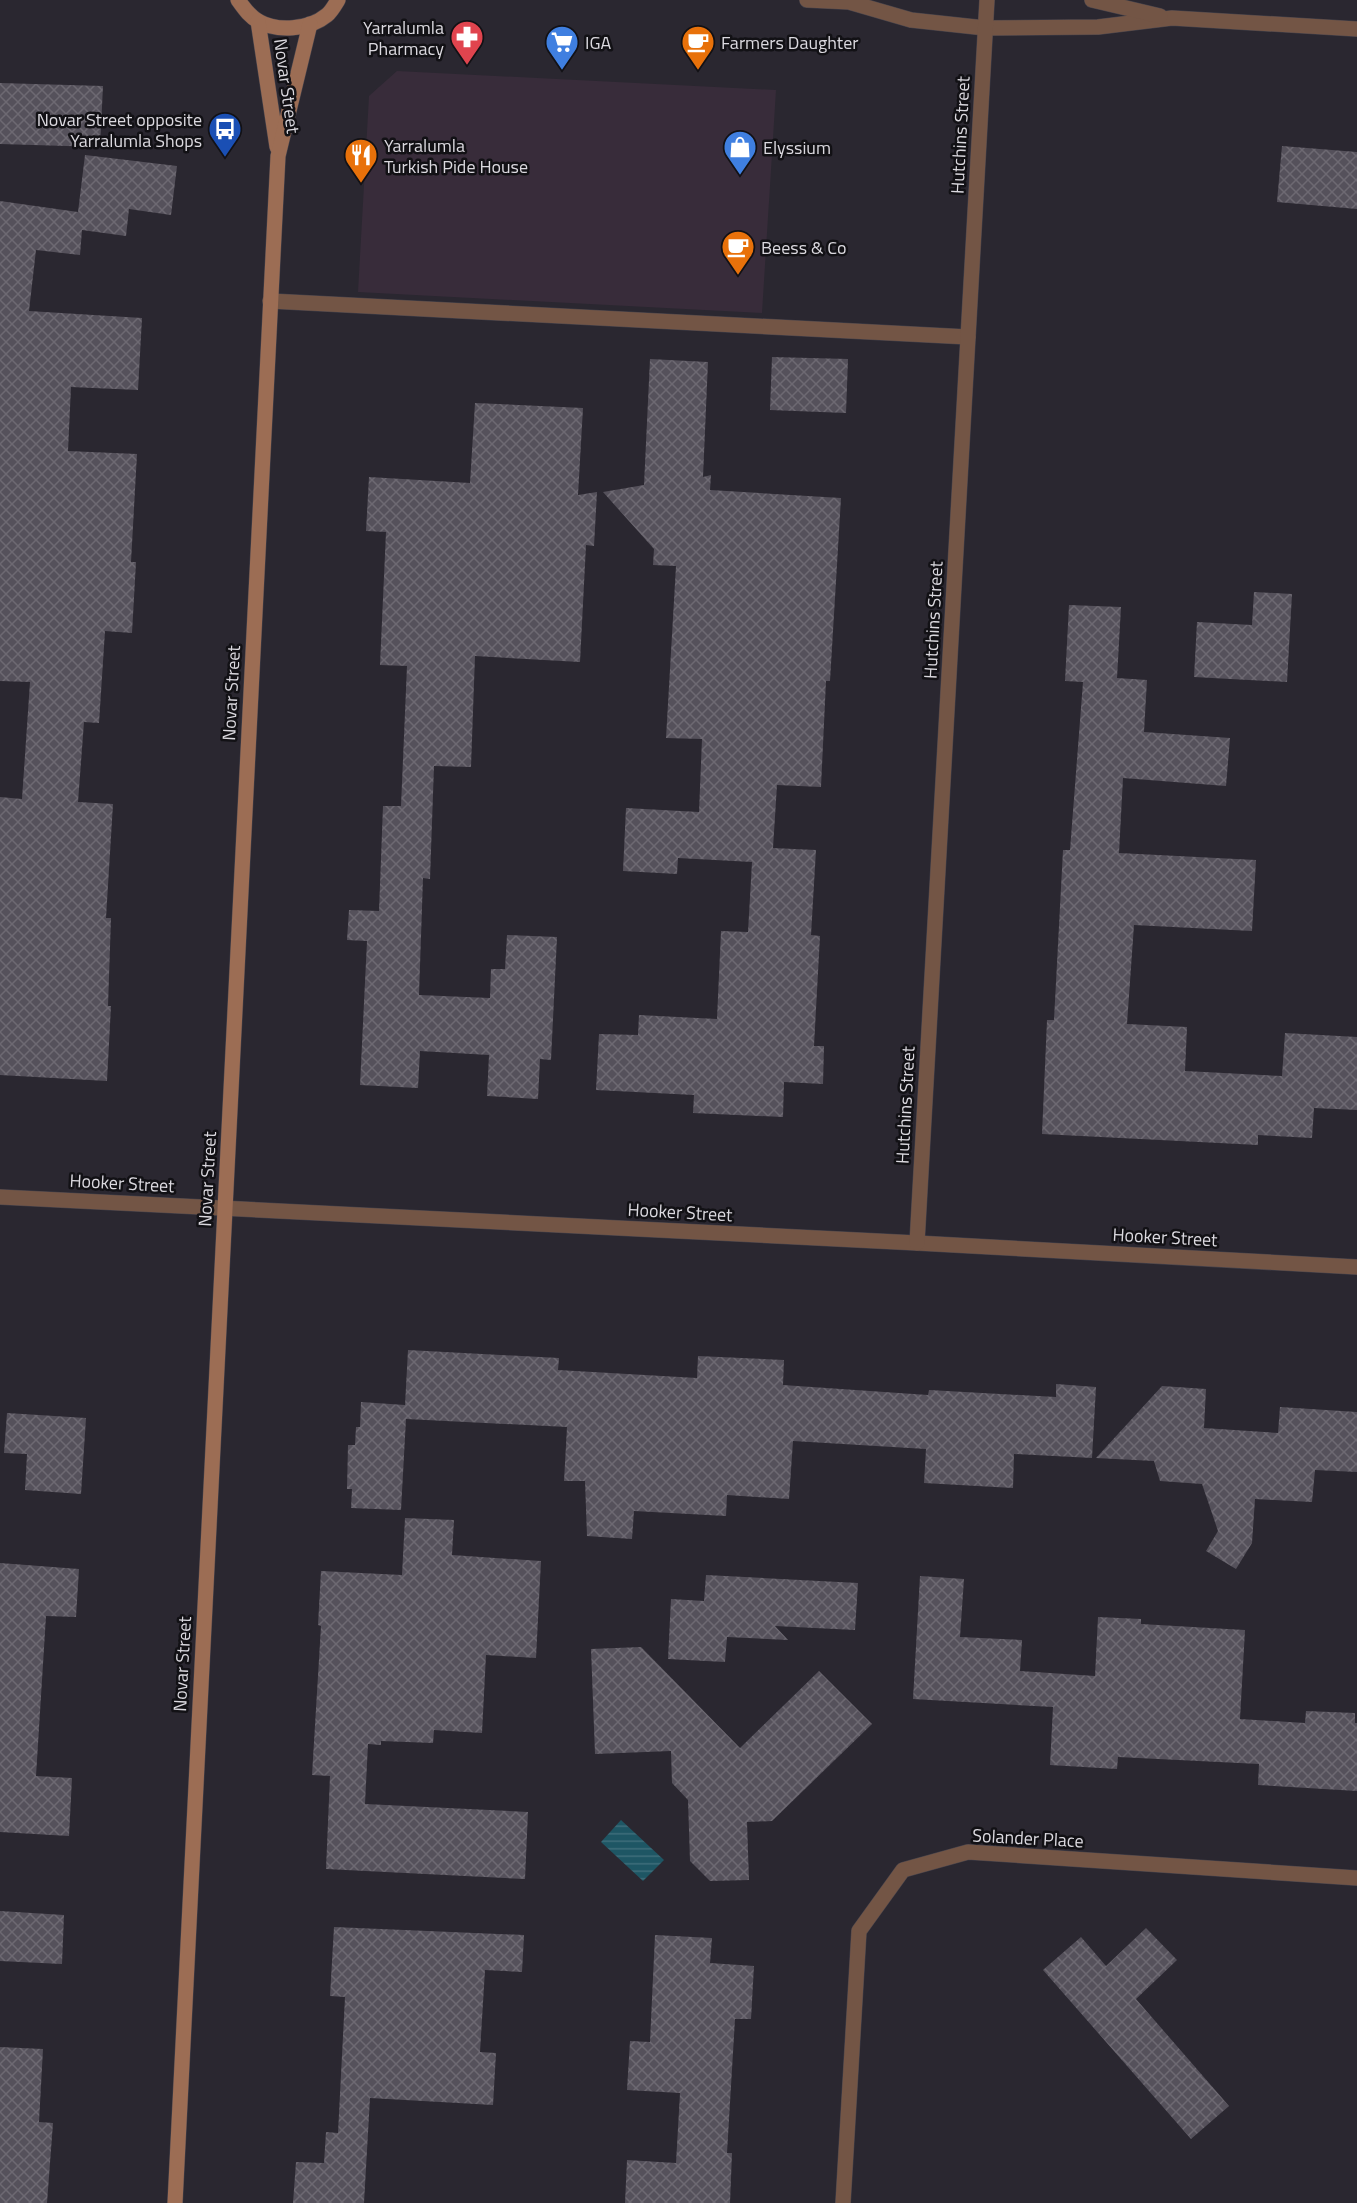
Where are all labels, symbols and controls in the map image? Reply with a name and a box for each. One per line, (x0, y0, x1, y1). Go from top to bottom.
place label: Yarralumla Pharmacy (363, 14, 444, 62)
pharmacy icon: Yarralumla Pharmacy (449, 19, 485, 66)
supermarket icon: IGA (544, 24, 580, 71)
cafe icon: Farmers Daughter (680, 24, 716, 71)
place label: IGA (585, 29, 612, 56)
place label: Farmers Daughter (721, 29, 859, 56)
street label: Novar Street (267, 37, 307, 136)
street label: Hutchins Street (943, 75, 977, 195)
place label: Novar Street opposite Yarralumla Shops (37, 106, 202, 154)
bus stop icon: Novar Street opposite Yarralumla Shops (207, 111, 243, 158)
shop icon: Elyssium (722, 129, 758, 176)
place label: Yarralumla Turkish Pide House (384, 132, 528, 180)
place label: Elyssium (763, 134, 831, 161)
restaurant icon: Yarralumla Turkish Pide House (343, 137, 379, 184)
cafe icon: Beess & Co (720, 229, 756, 276)
place label: Beess & Co (761, 234, 846, 261)
street label: Hutchins Street (916, 560, 950, 680)
street label: Novar Street (215, 644, 247, 741)
street label: Hutchins Street (888, 1045, 922, 1165)
street label: Novar Street (191, 1130, 223, 1227)
street label: Hooker Street (69, 1167, 176, 1199)
street label: Hooker Street (627, 1196, 734, 1228)
street label: Hooker Street (1112, 1221, 1219, 1253)
street label: Novar Street (166, 1615, 198, 1712)
street label: Solander Place (972, 1822, 1084, 1854)

